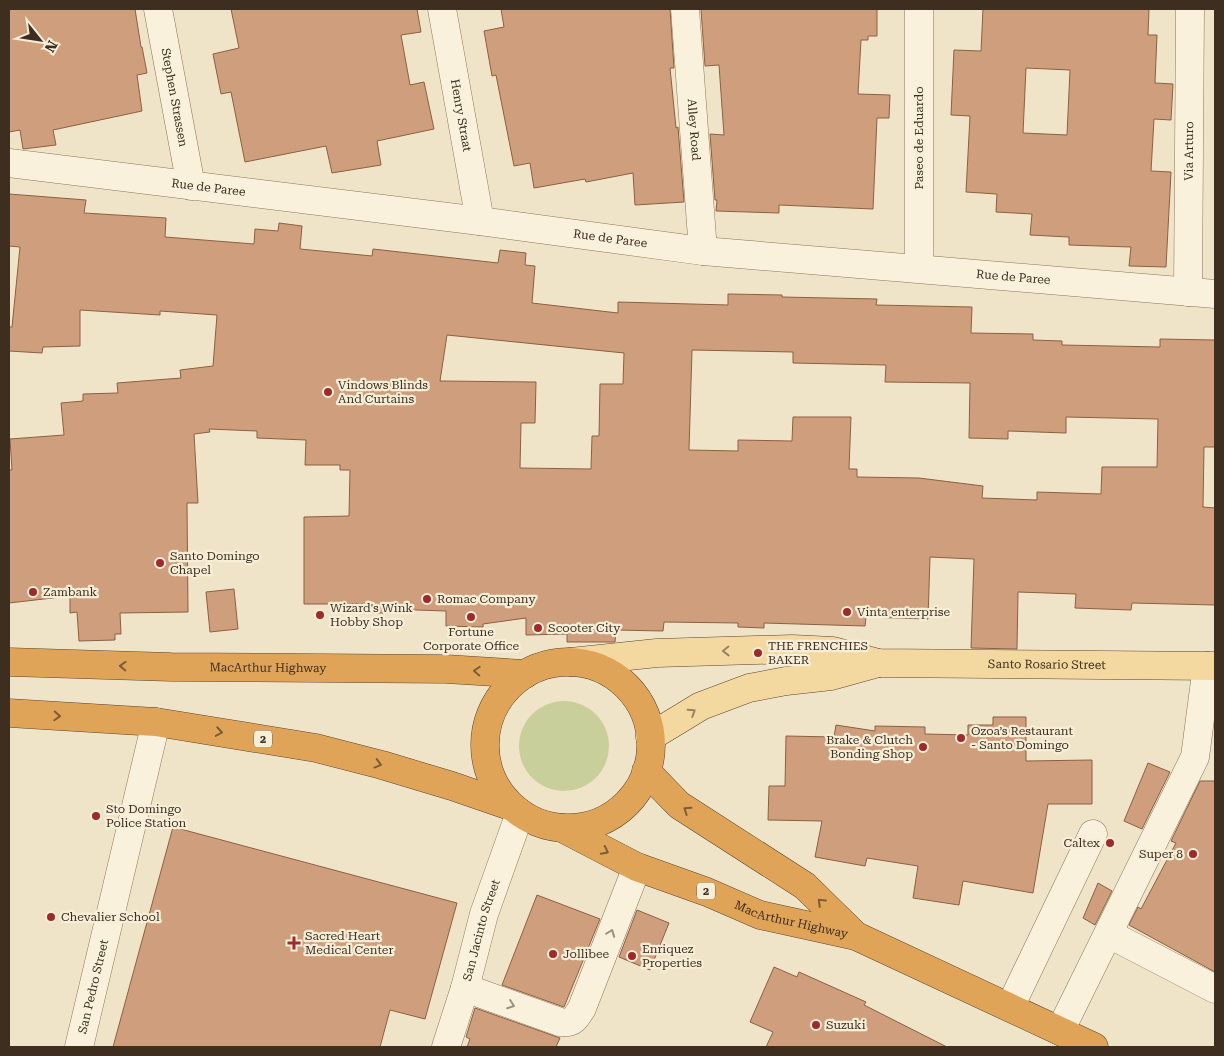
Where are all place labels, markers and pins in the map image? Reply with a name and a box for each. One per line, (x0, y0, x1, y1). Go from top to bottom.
place label: Vindows Blinds And Curtains (338, 378, 428, 406)
marker: Vindows Blinds And Curtains (322, 386, 334, 398)
place label: Santo Domingo Chapel (170, 549, 260, 577)
marker: Santo Domingo Chapel (154, 557, 166, 569)
place label: Zambank (43, 585, 98, 599)
marker: Zambank (27, 586, 39, 598)
place label: Romac Company (437, 592, 536, 606)
marker: Romac Company (421, 593, 433, 605)
place label: Wizard's Wink Hobby Shop (330, 601, 413, 629)
place label: Vinta enterprise (857, 605, 950, 619)
marker: Vinta enterprise (841, 606, 853, 618)
marker: Wizard's Wink Hobby Shop (314, 609, 326, 621)
marker: Fortune Corporate Office (465, 611, 477, 623)
place label: Scooter City (548, 621, 621, 635)
marker: Scooter City (532, 622, 544, 634)
place label: Fortune Corporate Office (423, 625, 520, 653)
place label: THE FRENCHIES BAKER (768, 639, 868, 667)
marker: THE FRENCHIES BAKER (752, 647, 764, 659)
place label: Ozoa’s Restaurant - Santo Domingo (971, 724, 1073, 752)
marker: Ozoa’s Restaurant - Santo Domingo (955, 732, 967, 744)
place label: Brake & Clutch Bonding Shop (826, 733, 913, 761)
marker: Brake & Clutch Bonding Shop (917, 741, 929, 753)
place label: Sto Domingo Police Station (106, 802, 187, 830)
marker: Sto Domingo Police Station (90, 810, 102, 822)
place label: Caltex (1063, 836, 1100, 850)
marker: Caltex (1104, 837, 1116, 849)
place label: Super 8 (1139, 847, 1183, 861)
marker: Super 8 (1187, 848, 1199, 860)
place label: Chevalier School (61, 910, 160, 924)
marker: Chevalier School (45, 911, 57, 923)
place label: Sacred Heart Medical Center (305, 929, 393, 957)
marker: Sacred Heart Medical Center (287, 936, 301, 950)
place label: Enriquez Properties (642, 942, 702, 970)
place label: Jollibee (563, 947, 610, 961)
marker: Jollibee (547, 948, 559, 960)
marker: Enriquez Properties (626, 950, 638, 962)
place label: Suzuki (826, 1018, 866, 1032)
marker: Suzuki (810, 1019, 822, 1031)

